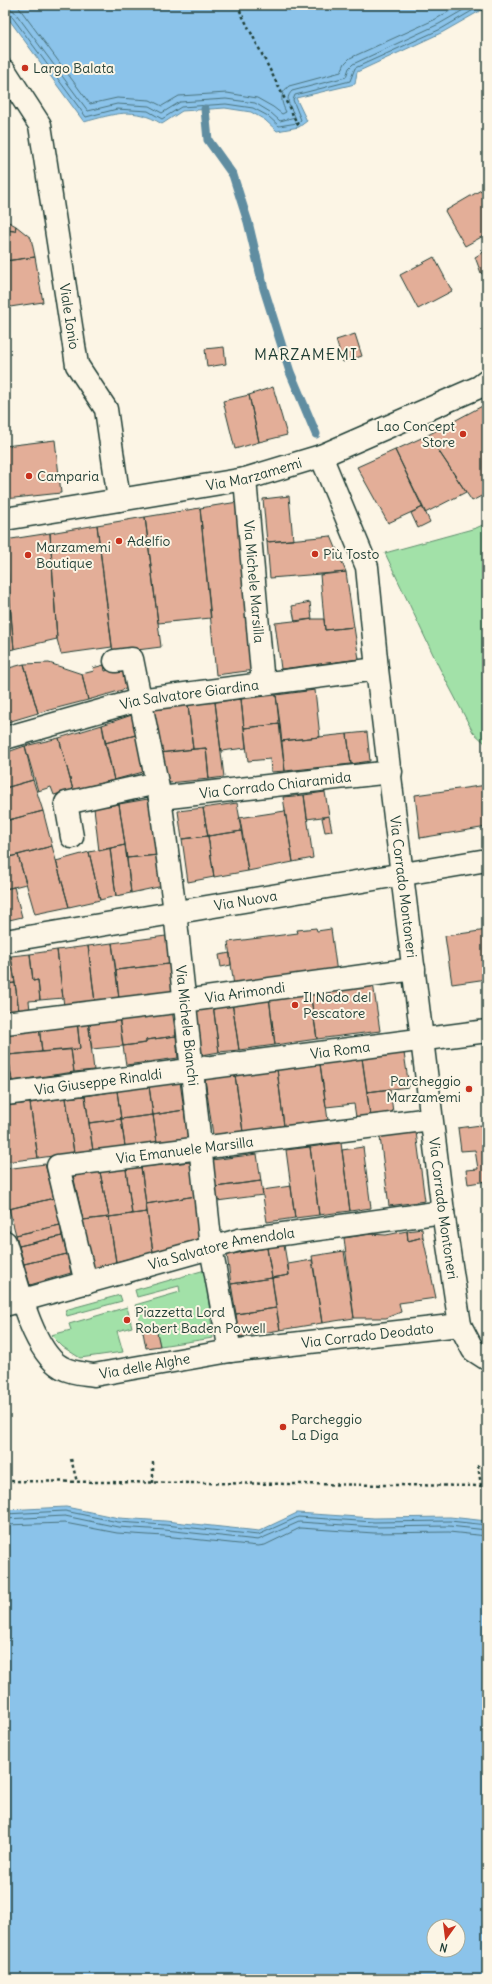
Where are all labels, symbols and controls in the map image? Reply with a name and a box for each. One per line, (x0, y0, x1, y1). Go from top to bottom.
place label: Largo Balata (33, 59, 114, 77)
marker: Largo Balata (20, 63, 30, 73)
street label: Viale Ionio (56, 282, 83, 351)
district label: MARZAMEMI (254, 344, 358, 364)
place label: Lao Concept Store (376, 417, 455, 451)
marker: Lao Concept Store (458, 429, 468, 439)
street label: Via Marzamemi (205, 453, 304, 494)
place label: Camparia (37, 467, 99, 485)
marker: Camparia (24, 471, 34, 481)
street label: Via Michele Marsilla (240, 519, 268, 644)
place label: Adelfio (127, 532, 171, 550)
marker: Adelfio (114, 536, 124, 546)
place label: Marzamemi Boutique (36, 538, 111, 572)
place label: Più Tosto (323, 545, 379, 563)
marker: Più Tosto (310, 549, 320, 559)
marker: Marzamemi Boutique (23, 550, 33, 560)
street label: Via Salvatore Giardina (118, 675, 260, 714)
street label: Via Corrado Chiaramida (198, 768, 352, 802)
street label: Via Corrado Montoneri (386, 815, 421, 959)
street label: Via Nuova (213, 886, 278, 915)
street label: Via Michele Bianchi (172, 964, 203, 1087)
street label: Via Arimondi (204, 978, 286, 1007)
place label: Il Nodo del Pescatore (303, 988, 371, 1022)
marker: Il Nodo del Pescatore (290, 1000, 300, 1010)
street label: Via Roma (309, 1037, 371, 1063)
street label: Via Giuseppe Rinaldi (34, 1065, 163, 1099)
place label: Parcheggio Marzamemi (386, 1072, 461, 1106)
marker: Parcheggio Marzamemi (464, 1084, 474, 1094)
street label: Via Emanuele Marsilla (115, 1132, 254, 1168)
street label: Via Corrado Montoneri (425, 1136, 462, 1280)
street label: Via Salvatore Amendola (146, 1223, 296, 1274)
place label: Piazzetta Lord Robert Baden Powell (135, 1303, 266, 1337)
marker: Piazzetta Lord Robert Baden Powell (122, 1315, 132, 1325)
street label: Via Corrado Deodato (300, 1319, 435, 1352)
street label: Via delle Alghe (98, 1349, 191, 1383)
place label: Parcheggio La Diga (291, 1410, 362, 1444)
marker: Parcheggio La Diga (278, 1422, 288, 1432)
north arrow (426, 1918, 466, 1958)
text: N (438, 1940, 449, 1955)

